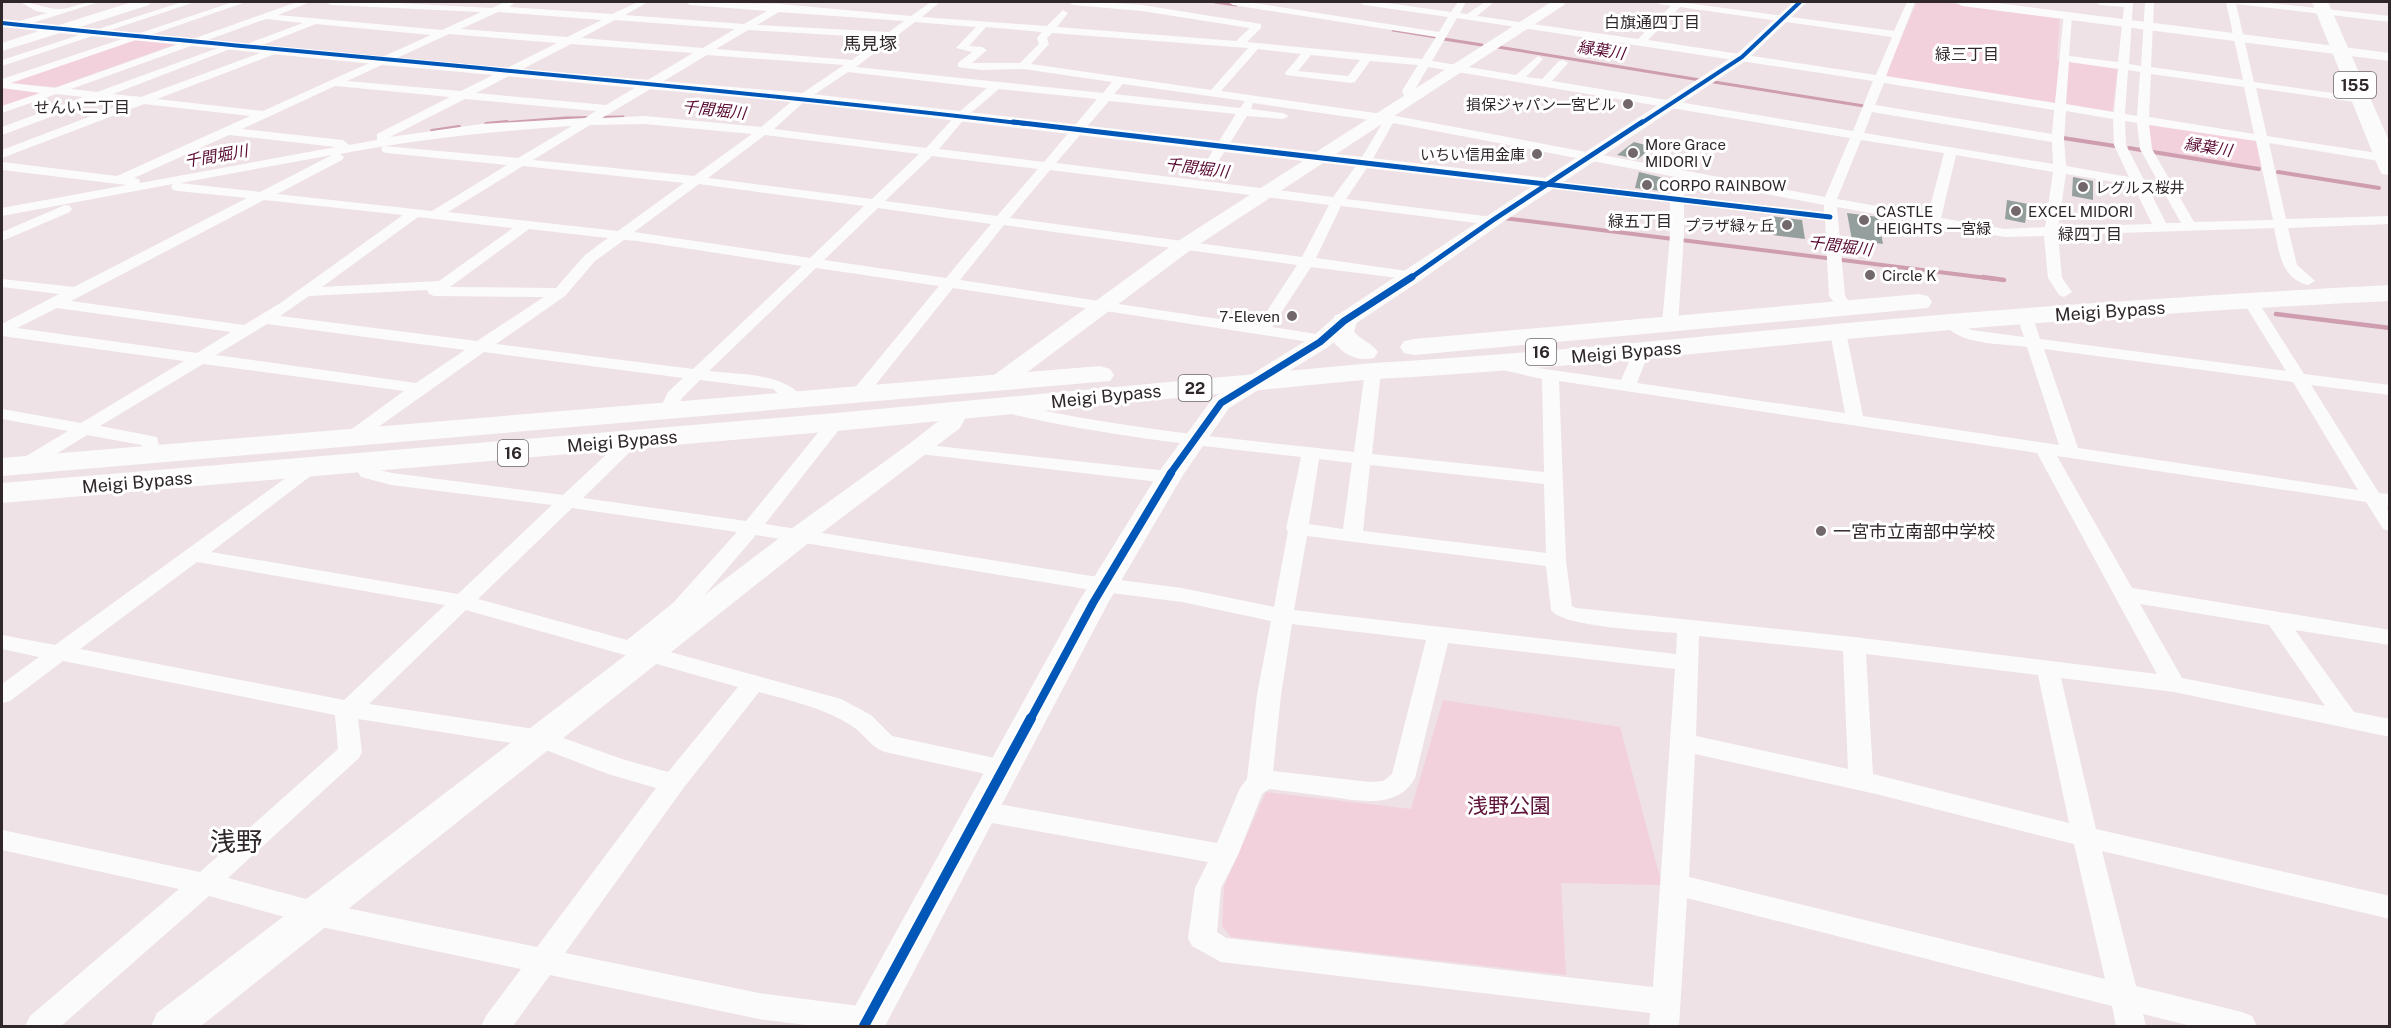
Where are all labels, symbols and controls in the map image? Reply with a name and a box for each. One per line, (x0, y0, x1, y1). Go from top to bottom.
district label: 白旗通四丁目 (1604, 13, 1700, 32)
district label: 馬見塚 (843, 33, 897, 54)
water label: 縁葉川 (1576, 37, 1628, 63)
district label: 緑三丁目 (1935, 45, 1999, 64)
road number: 155 (2334, 72, 2376, 98)
place label: 損保ジャパン一宮ビル (1466, 96, 1616, 113)
water label: 千間堀川 (681, 97, 749, 123)
marker: 損保ジャパン一宮ビル (1621, 97, 1635, 111)
district label: せんい二丁目 (34, 98, 130, 117)
water label: 縁葉川 (2183, 134, 2235, 160)
place label: More Grace MIDORI V (1645, 136, 1726, 170)
water label: 千間堀川 (183, 141, 251, 171)
place label: いちい信用金庫 (1420, 146, 1525, 163)
marker: More Grace MIDORI V (1626, 146, 1640, 160)
marker: いちい信用金庫 (1530, 147, 1544, 161)
water label: 千間堀川 (1164, 155, 1232, 182)
place label: CORPO RAINBOW (1659, 177, 1786, 194)
marker: CORPO RAINBOW (1640, 178, 1654, 192)
place label: レグルス桜井 (2095, 179, 2185, 196)
marker: レグルス桜井 (2076, 180, 2090, 194)
place label: CASTLE HEIGHTS 一宮緑 (1876, 203, 1991, 237)
place label: EXCEL MIDORI (2028, 203, 2133, 220)
marker: EXCEL MIDORI (2009, 204, 2023, 218)
district label: 緑五丁目 (1608, 212, 1672, 231)
marker: CASTLE HEIGHTS 一宮緑 (1857, 213, 1871, 227)
place label: プラザ緑ヶ丘 (1685, 217, 1775, 234)
marker: プラザ緑ヶ丘 (1780, 218, 1794, 232)
district label: 緑四丁目 (2058, 225, 2122, 244)
water label: 千間堀川 (1807, 233, 1875, 260)
place label: Circle K (1882, 267, 1936, 284)
marker: Circle K (1863, 268, 1877, 282)
street label: Meigi Bypass (2054, 297, 2166, 325)
place label: 7-Eleven (1219, 308, 1280, 325)
marker: 7-Eleven (1285, 309, 1299, 323)
street label: Meigi Bypass (1570, 337, 1682, 367)
road number: 16 (1526, 339, 1556, 365)
road number: 22 (1178, 375, 1212, 401)
street label: Meigi Bypass (1050, 380, 1162, 412)
street label: Meigi Bypass (566, 426, 678, 456)
road number: 16 (498, 440, 528, 466)
street label: Meigi Bypass (81, 467, 193, 497)
place label: 一宮市立南部中学校 (1833, 521, 1995, 542)
marker: 一宮市立南部中学校 (1814, 524, 1828, 538)
park label: 浅野公園 (1467, 793, 1551, 818)
district label: 浅野 (210, 826, 262, 857)

